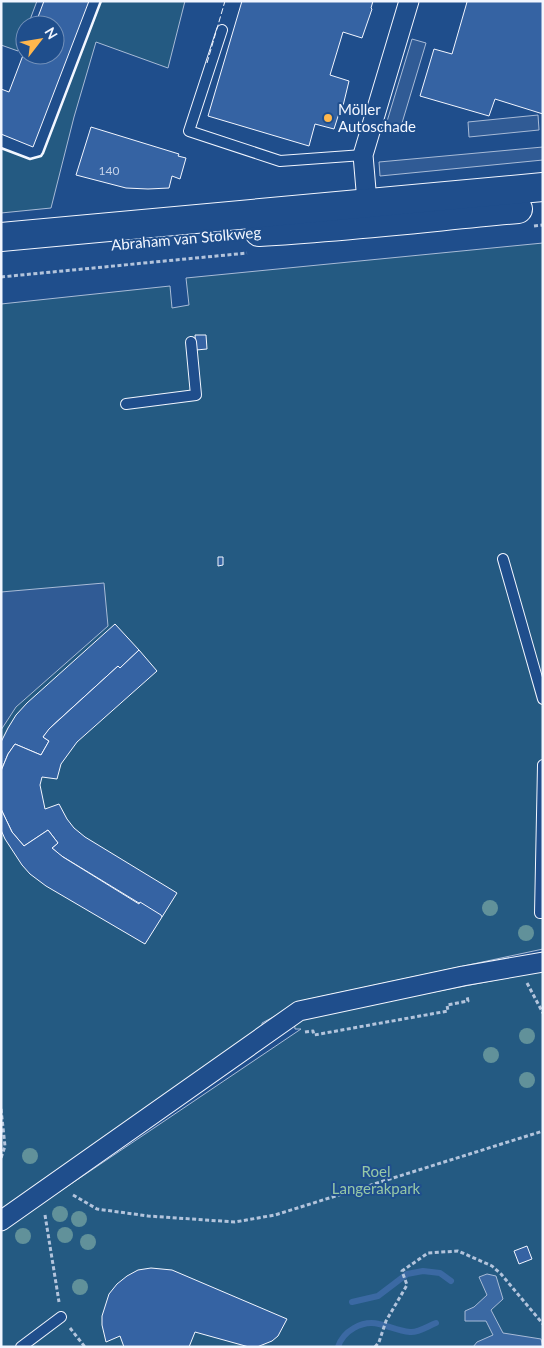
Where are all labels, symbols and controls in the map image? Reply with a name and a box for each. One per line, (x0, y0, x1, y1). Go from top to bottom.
north arrow (15, 15, 65, 65)
text: N (42, 24, 62, 42)
place label: Möller Autoschade (338, 100, 416, 135)
marker: Möller Autoschade (322, 112, 334, 124)
house number: 140 (99, 163, 119, 178)
street label: Abraham van Stolkweg (110, 222, 262, 254)
park label: Roel Langerakpark (332, 1162, 421, 1197)

